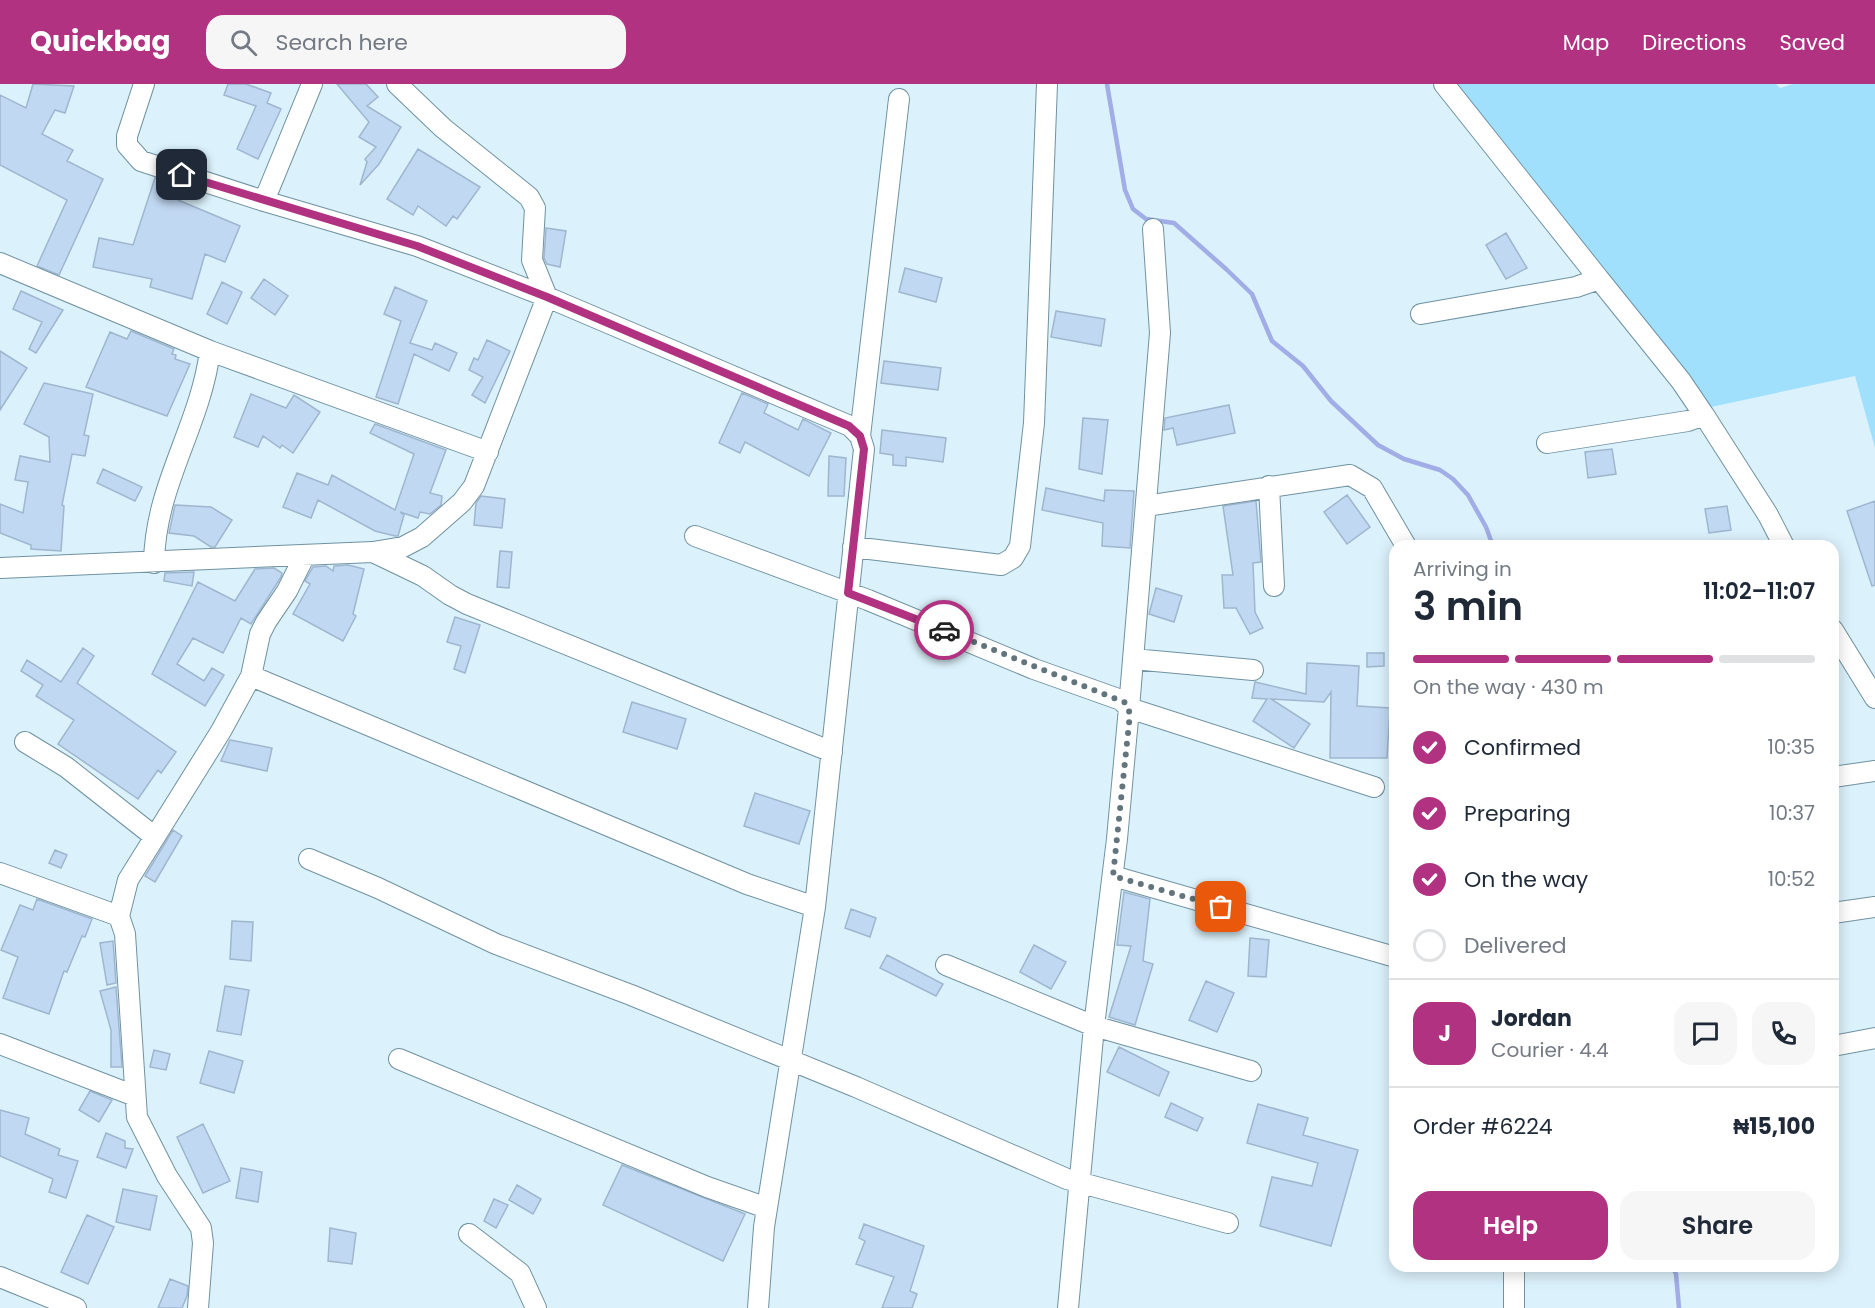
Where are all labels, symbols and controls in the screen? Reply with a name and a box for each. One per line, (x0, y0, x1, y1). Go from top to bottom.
search box (206, 15, 626, 69)
text: Quickbag (30, 22, 170, 61)
icon: search (227, 26, 260, 59)
text: Search here (275, 27, 408, 58)
text: Map (1563, 28, 1609, 57)
text: Directions (1642, 28, 1746, 57)
text: Saved (1779, 28, 1845, 57)
pin (156, 149, 207, 200)
icon: home (165, 158, 198, 191)
text: Arriving in (1413, 555, 1512, 583)
text: 11:02–11:07 (1703, 576, 1815, 607)
text: 3 min (1413, 579, 1523, 634)
courier (914, 600, 974, 660)
icon: car (928, 614, 961, 647)
text: On the way · 430 m (1413, 673, 1604, 701)
icon: check (1413, 731, 1446, 764)
text: Confirmed (1464, 732, 1581, 763)
text: 10:35 (1767, 733, 1815, 761)
icon: check (1413, 797, 1446, 830)
text: Preparing (1464, 798, 1571, 829)
text: 10:37 (1769, 799, 1815, 827)
icon: check (1413, 863, 1446, 896)
text: On the way (1464, 864, 1588, 895)
text: 10:52 (1768, 865, 1815, 893)
pin (1195, 881, 1246, 932)
icon: bag (1204, 890, 1237, 923)
text: Delivered (1464, 930, 1567, 961)
button: chat (1674, 1002, 1737, 1065)
button: phone (1752, 1002, 1815, 1065)
text: Jordan (1491, 1003, 1572, 1034)
text: J (1438, 1018, 1451, 1049)
text: Courier · 4.4 (1491, 1036, 1609, 1064)
text: Order #6224 (1413, 1111, 1553, 1142)
text: ₦15,100 (1733, 1111, 1815, 1142)
button: Help (1413, 1191, 1608, 1260)
button: Share (1620, 1191, 1815, 1260)

